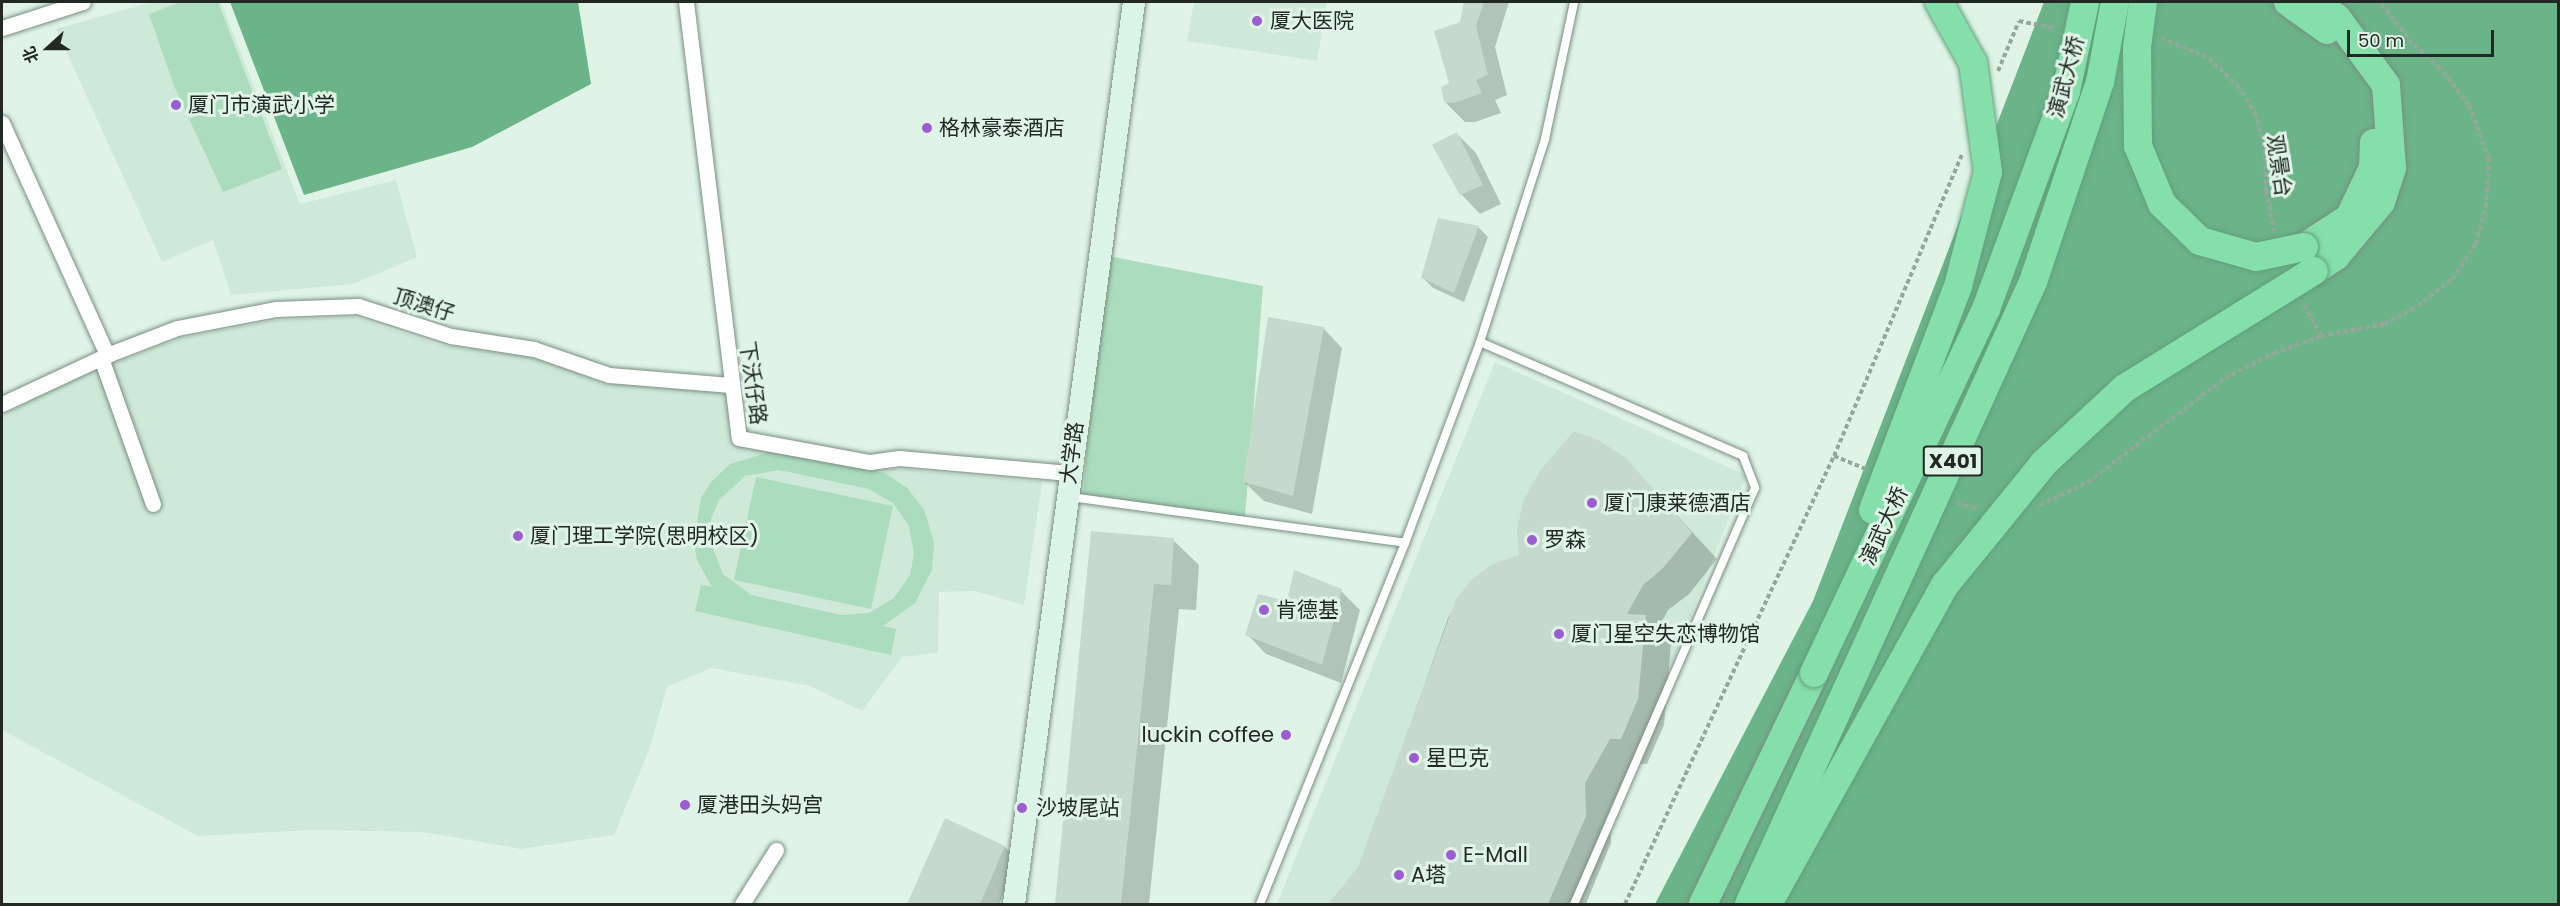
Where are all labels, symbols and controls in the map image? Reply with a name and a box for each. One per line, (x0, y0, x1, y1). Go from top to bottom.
place label: 厦大医院 (1270, 8, 1354, 34)
marker: 厦大医院 (1248, 12, 1266, 30)
north arrow (18, 18, 78, 78)
scale bar (2350, 18, 2497, 56)
text: 50 m (2358, 28, 2404, 53)
street label: 演武大桥 (2043, 33, 2089, 121)
text: 北 (17, 43, 44, 66)
place label: 厦门市演武小学 (188, 92, 335, 118)
marker: 厦门市演武小学 (169, 98, 183, 112)
place label: 格林豪泰酒店 (939, 115, 1065, 141)
marker: 格林豪泰酒店 (920, 121, 934, 135)
street label: 观景台 (2262, 133, 2296, 199)
street label: 顶澳仔 (390, 284, 458, 326)
street label: 下沃仔路 (735, 340, 771, 426)
street label: 大学路 (1056, 420, 1088, 486)
road number: X401 (1922, 444, 1984, 478)
street label: 演武大桥 (1855, 483, 1913, 569)
place label: 厦门康莱德酒店 (1604, 490, 1751, 516)
marker: 厦门康莱德酒店 (1585, 496, 1599, 510)
place label: 厦门理工学院(思明校区) (530, 523, 759, 549)
place label: 罗森 (1544, 527, 1586, 553)
marker: 厦门理工学院(思明校区) (511, 529, 525, 543)
marker: 罗森 (1525, 533, 1539, 547)
place label: 肯德基 (1276, 597, 1339, 623)
marker: 肯德基 (1257, 603, 1271, 617)
place label: 厦门星空失恋博物馆 (1571, 621, 1760, 647)
marker: 厦门星空失恋博物馆 (1552, 627, 1566, 641)
place label: luckin coffee (1142, 722, 1274, 748)
marker: luckin coffee (1279, 728, 1293, 742)
place label: 星巴克 (1426, 745, 1489, 771)
marker: 星巴克 (1407, 751, 1421, 765)
place label: 厦港田头妈宫 (697, 792, 823, 818)
place label: 沙坡尾站 (1036, 795, 1120, 821)
marker: 厦港田头妈宫 (678, 798, 692, 812)
marker: 沙坡尾站 (1013, 799, 1031, 817)
place label: E-Mall (1463, 842, 1528, 868)
marker: E-Mall (1444, 848, 1458, 862)
place label: A塔 (1411, 862, 1446, 888)
marker: A塔 (1392, 868, 1406, 882)

